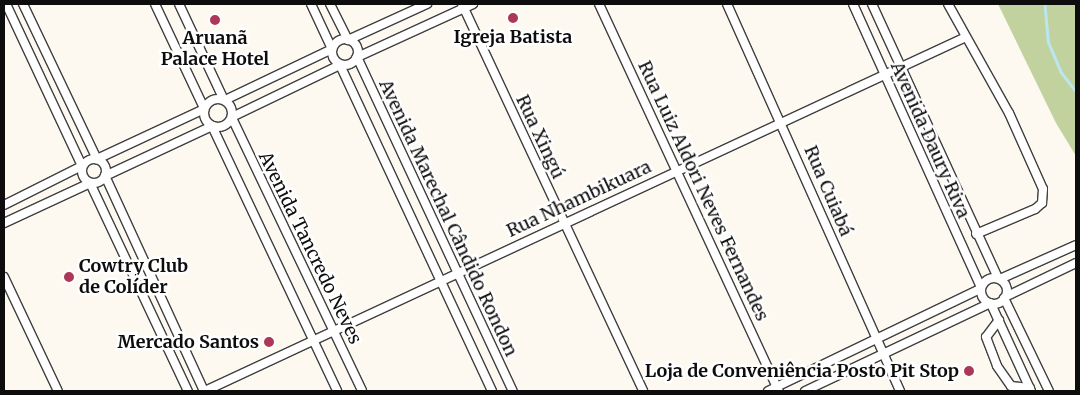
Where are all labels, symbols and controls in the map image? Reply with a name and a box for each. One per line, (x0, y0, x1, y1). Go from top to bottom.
marker: Igreja Batista (507, 12, 519, 24)
marker: Aruanã Palace Hotel (209, 14, 221, 26)
place label: Igreja Batista (454, 26, 572, 48)
place label: Aruanã Palace Hotel (161, 28, 269, 70)
street label: Rua Luiz Aldori Neves Fernandes (633, 58, 773, 324)
street label: Avenida Daury Riva (886, 59, 974, 221)
street label: Avenida Marechal Cândido Rondon (374, 76, 522, 360)
street label: Rua Xingú (511, 92, 569, 182)
street label: Rua Cuiabá (799, 143, 857, 239)
street label: Avenida Tancredo Neves (254, 148, 366, 348)
street label: Rua Nhambikuara (503, 156, 655, 242)
place label: Cowtry Club de Colíder (79, 256, 188, 298)
marker: Cowtry Club de Colíder (63, 271, 75, 283)
place label: Mercado Santos (118, 331, 259, 353)
marker: Mercado Santos (263, 336, 275, 348)
place label: Loja de Conveniência Posto Pit Stop (645, 360, 959, 382)
marker: Loja de Conveniência Posto Pit Stop (963, 365, 975, 377)

